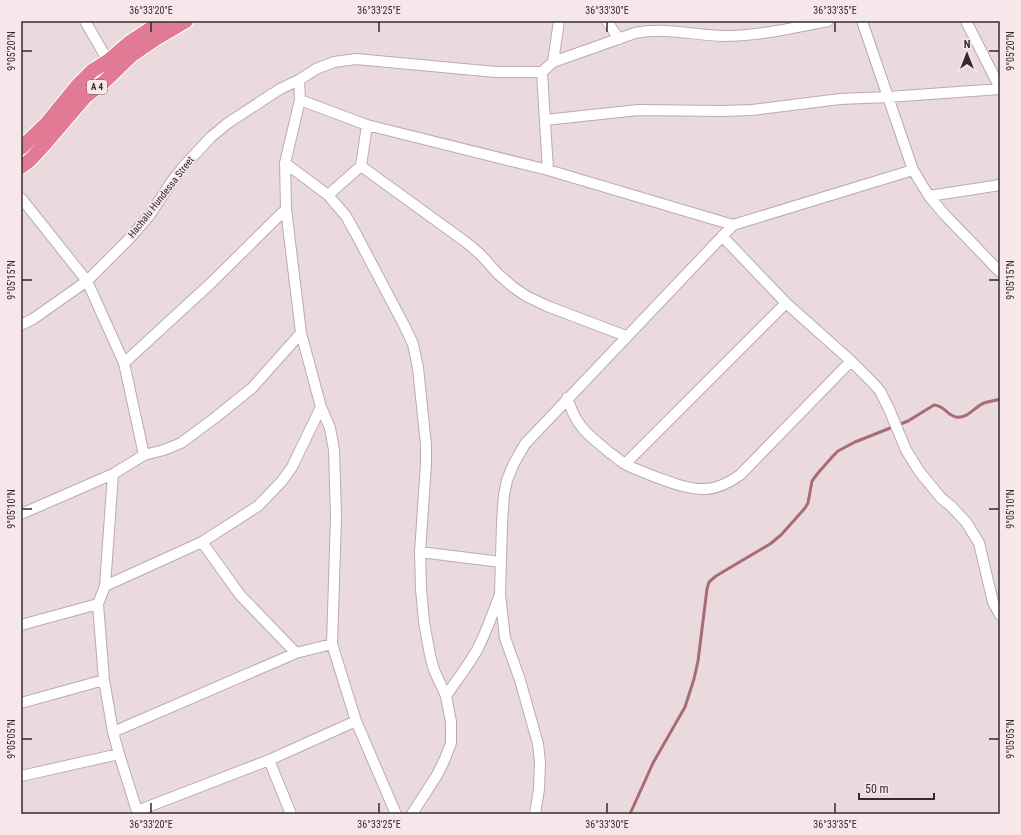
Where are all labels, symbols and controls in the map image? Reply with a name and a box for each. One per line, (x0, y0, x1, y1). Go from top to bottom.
text: 36°33'20"E (129, 5, 173, 16)
text: 36°33'25"E (357, 5, 401, 16)
text: 36°33'30"E (585, 5, 629, 16)
text: 36°33'35"E (813, 5, 857, 16)
text: 9°05'20"N (6, 31, 17, 71)
text: 9°05'20"N (1005, 31, 1016, 71)
north arrow (947, 34, 987, 74)
text: N (964, 38, 971, 51)
road number: A 4 (87, 80, 107, 94)
street label: Hachalu Hundessa Street (126, 154, 196, 240)
text: 9°05'15"N (6, 260, 17, 300)
text: 9°05'15"N (1005, 260, 1016, 300)
text: 9°05'10"N (6, 489, 17, 529)
text: 9°05'10"N (1005, 489, 1016, 529)
text: 9°05'05"N (6, 719, 17, 759)
text: 9°05'05"N (1005, 719, 1016, 759)
scale bar (859, 775, 934, 801)
text: 50 m (865, 782, 889, 796)
text: 36°33'20"E (129, 819, 173, 830)
text: 36°33'25"E (357, 819, 401, 830)
text: 36°33'30"E (585, 819, 629, 830)
text: 36°33'35"E (813, 819, 857, 830)

